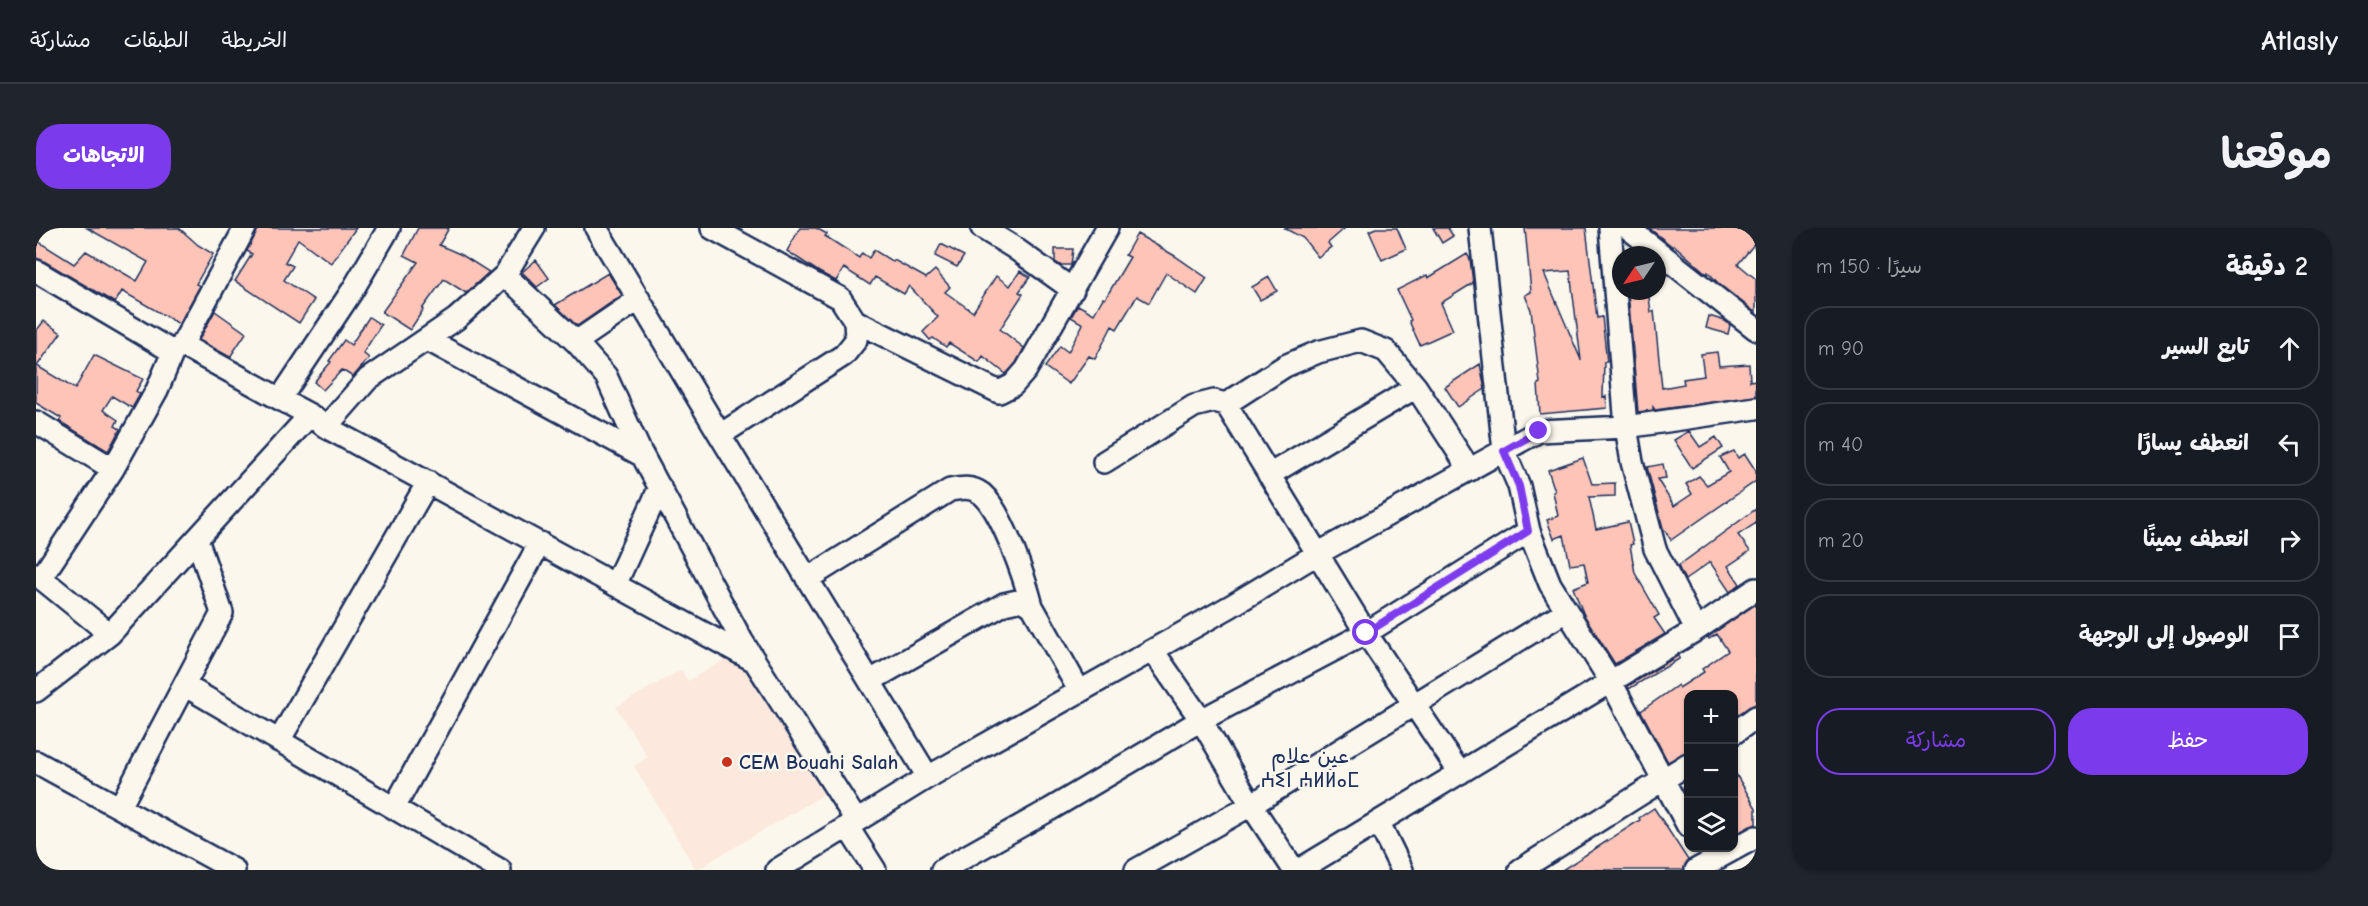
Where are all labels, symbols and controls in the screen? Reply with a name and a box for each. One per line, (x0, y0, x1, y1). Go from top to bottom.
text: Atlasly (2261, 25, 2338, 57)
text: مشاركة (30, 28, 91, 52)
text: الطبقات (124, 28, 189, 52)
text: الخريطة (222, 28, 287, 52)
button: الاتجاهات (36, 124, 171, 189)
text: موقعنا (2221, 130, 2332, 179)
north arrow (1612, 246, 1666, 300)
text: 2 دقيقة (2226, 252, 2308, 282)
text: سيرًا · 150 m (1816, 255, 1922, 278)
icon: ahead (2273, 332, 2306, 365)
text: تابع السير (2163, 334, 2249, 360)
text: 90 m (1818, 337, 1864, 360)
route end (1525, 417, 1551, 443)
icon: left (2273, 428, 2306, 461)
text: انعطف يسارًا (2137, 430, 2249, 456)
text: 40 m (1818, 433, 1863, 456)
icon: right (2273, 524, 2306, 557)
text: انعطف يمينًا (2143, 526, 2249, 552)
text: 20 m (1818, 529, 1864, 552)
route start (1352, 619, 1378, 645)
icon: arrive (2273, 620, 2306, 653)
text: الوصول إلى الوجهة (2079, 622, 2249, 648)
map controls (1684, 690, 1738, 852)
button: + (1684, 690, 1738, 744)
button: مشاركة (1816, 708, 2056, 775)
button: حفظ (2068, 708, 2308, 775)
district label: عين علام ⵄⵉⵏ ⵄⵍⵍⴰⵎ (1261, 744, 1359, 792)
button: − (1684, 744, 1738, 798)
place label: CEM Bouahi Salah (739, 751, 898, 774)
marker: CEM Bouahi Salah (720, 755, 734, 769)
button: layers (1684, 798, 1738, 852)

